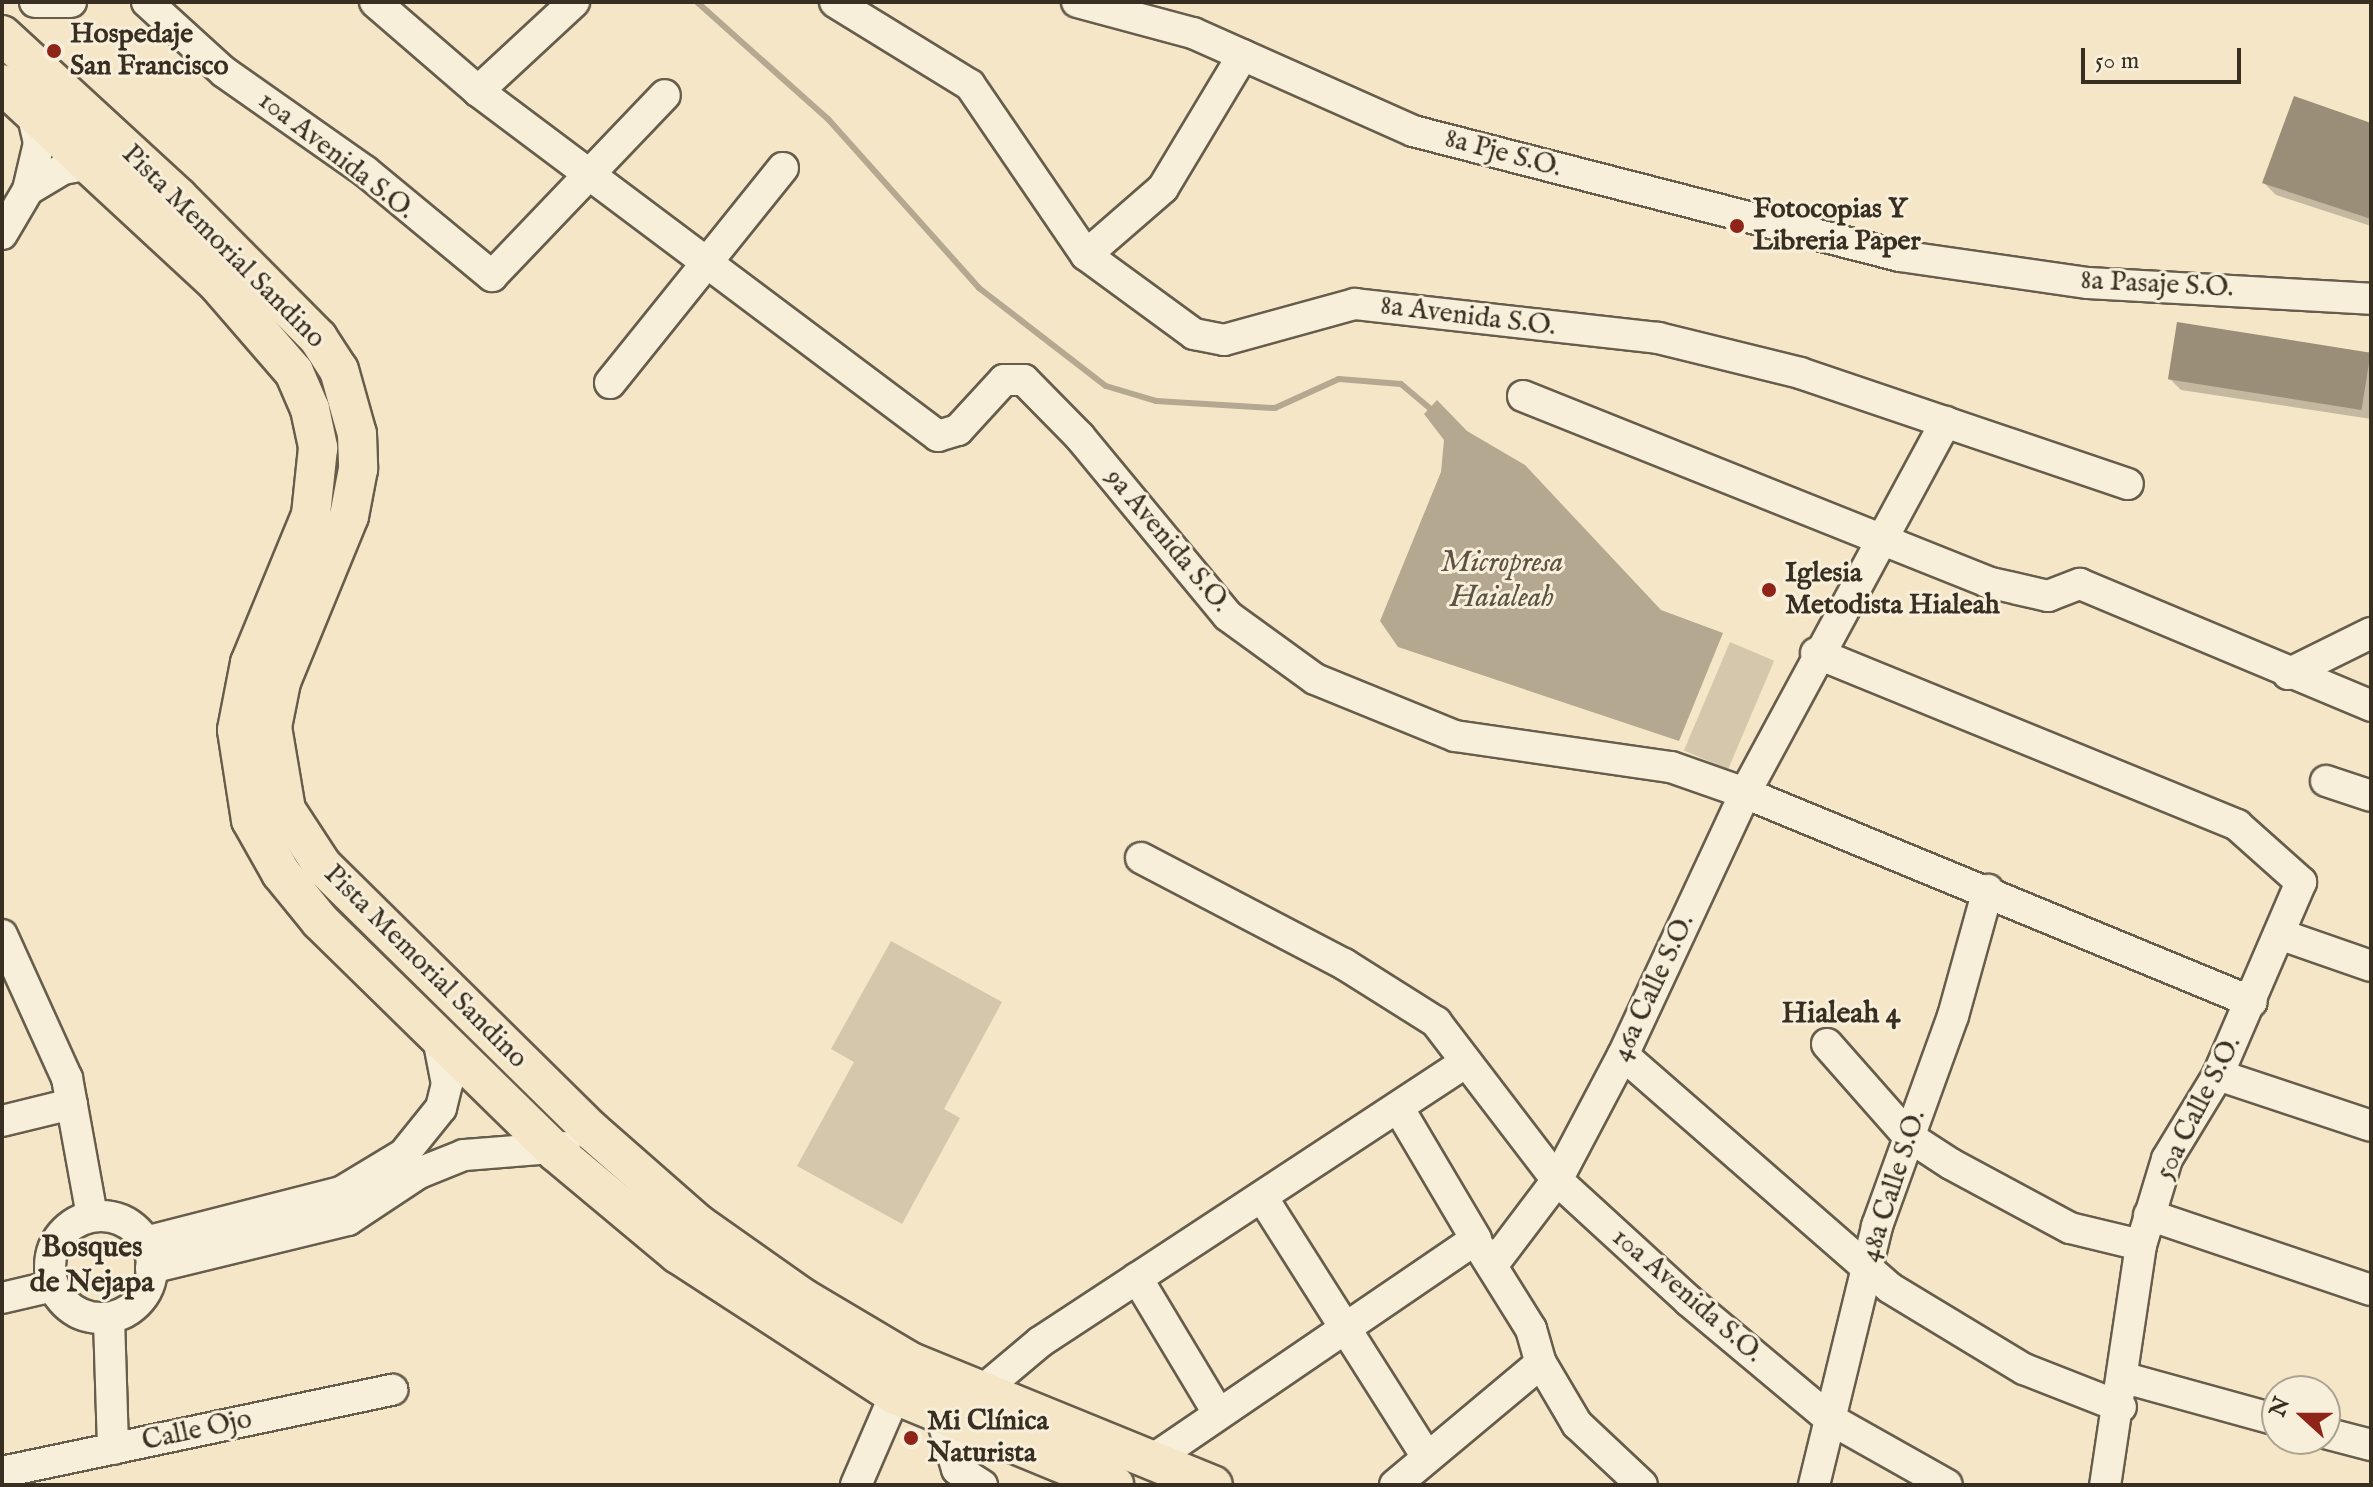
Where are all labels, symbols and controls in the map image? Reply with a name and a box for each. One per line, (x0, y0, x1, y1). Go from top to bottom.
place label: Hospedaje San Francisco (70, 18, 229, 84)
scale bar (2085, 32, 2245, 82)
marker: Hospedaje San Francisco (45, 42, 63, 60)
text: 50 m (2095, 46, 2139, 77)
street label: 10a Avenida S.O. (251, 84, 421, 228)
street label: 8a Pje S.O. (1441, 122, 1565, 186)
street label: Pista Memorial Sandino (114, 138, 332, 356)
place label: Fotocopias Y Libreria Paper (1753, 193, 1921, 259)
marker: Fotocopias Y Libreria Paper (1728, 217, 1746, 235)
street label: 8a Pasaje S.O. (2080, 264, 2234, 306)
street label: 8a Avenida S.O. (1378, 290, 1558, 344)
street label: 9a Avenida S.O. (1097, 462, 1237, 620)
water label: Micropresa Haialeah (1441, 545, 1563, 616)
place label: Iglesia Metodista Hialeah (1785, 557, 2000, 623)
marker: Iglesia Metodista Hialeah (1760, 581, 1778, 599)
street label: Pista Memorial Sandino (316, 858, 534, 1076)
street label: 46a Calle S.O. (1605, 909, 1703, 1067)
district label: Hialeah 4 (1782, 996, 1900, 1032)
street label: 50a Calle S.O. (2148, 1031, 2250, 1185)
street label: 48a Calle S.O. (1854, 1106, 1934, 1266)
street label: 10a Avenida S.O. (1604, 1221, 1770, 1371)
district label: Bosques de Nejapa (30, 1230, 154, 1300)
north arrow (2261, 1375, 2341, 1455)
text: N (2264, 1393, 2297, 1421)
street label: Calle Ojo (139, 1403, 255, 1459)
place label: Mi Clínica Naturista (927, 1405, 1049, 1471)
marker: Mi Clínica Naturista (902, 1429, 920, 1447)

